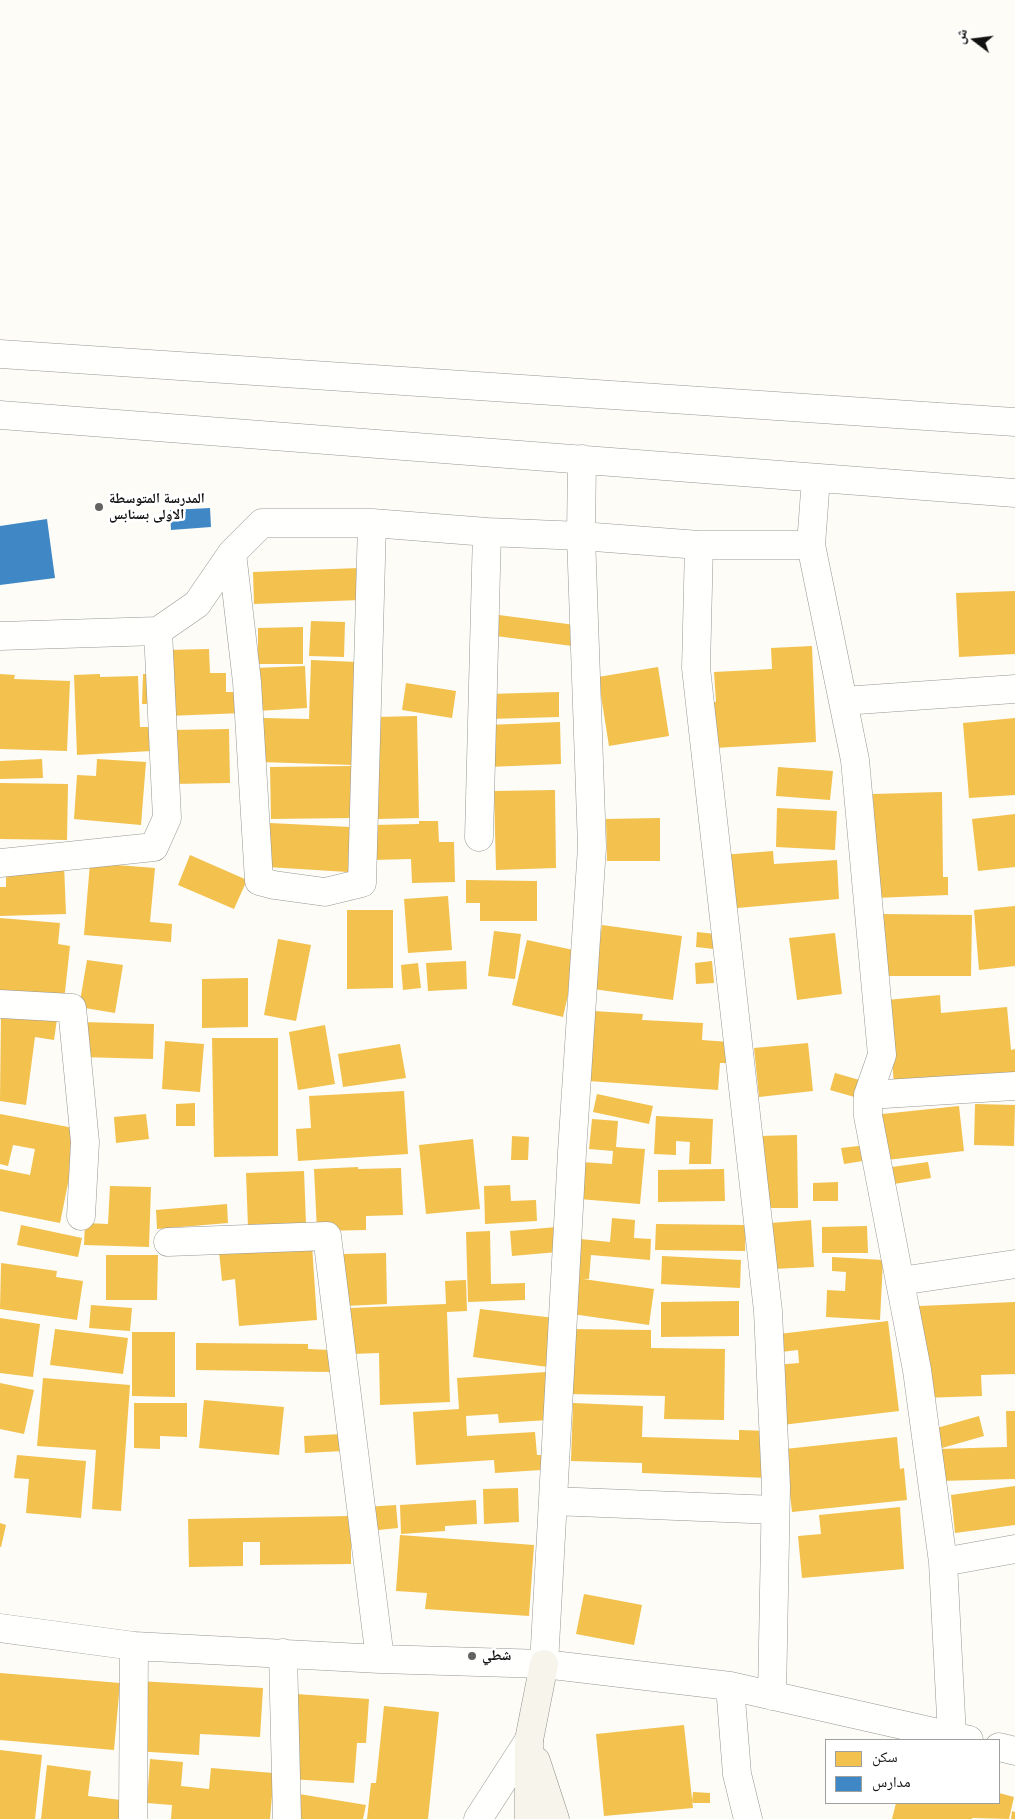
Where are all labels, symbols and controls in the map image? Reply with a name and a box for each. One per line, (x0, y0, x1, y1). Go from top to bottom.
north arrow (950, 15, 1000, 65)
text: ش (949, 26, 971, 46)
place label: المدرسة المتوسطة الاولى بسنابس (109, 491, 205, 524)
marker: المدرسة المتوسطة الاولى بسنابس (93, 501, 105, 513)
place label: شطي (482, 1648, 511, 1664)
marker: شطي (466, 1650, 478, 1662)
legend (825, 1739, 1000, 1804)
text: سكن (872, 1746, 898, 1766)
text: مدارس (872, 1771, 911, 1791)

